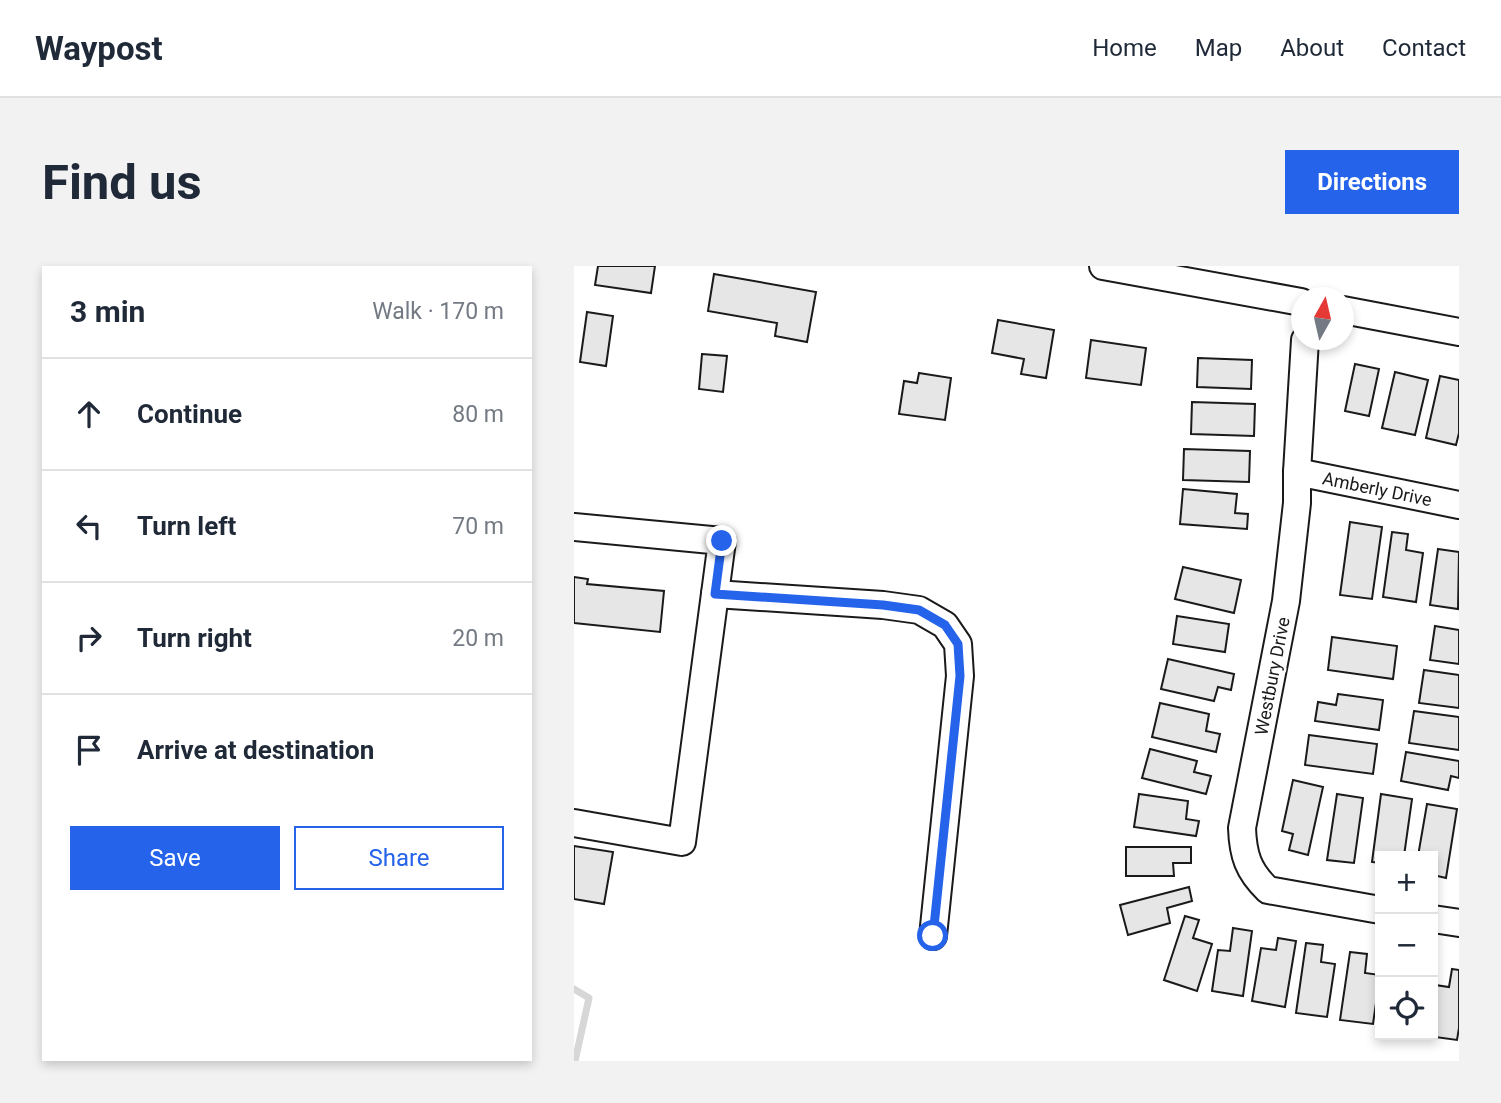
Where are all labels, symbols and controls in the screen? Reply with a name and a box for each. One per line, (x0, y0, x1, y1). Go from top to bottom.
text: Waypost (35, 29, 163, 68)
text: Home (1092, 34, 1157, 62)
text: Map (1195, 34, 1242, 62)
text: About (1280, 34, 1344, 62)
text: Contact (1382, 34, 1466, 62)
button: Directions (1285, 150, 1459, 214)
text: Find us (42, 154, 202, 211)
north arrow (1291, 287, 1354, 350)
text: 3 min (70, 294, 145, 329)
text: Walk · 170 m (372, 298, 504, 325)
icon: ahead (70, 395, 108, 433)
text: Continue (137, 399, 242, 429)
text: 80 m (452, 401, 504, 428)
street label: Amberly Drive (1321, 467, 1434, 510)
icon: left (70, 507, 108, 545)
text: Turn left (137, 511, 236, 541)
text: 70 m (452, 513, 504, 540)
route end (706, 525, 737, 556)
street label: Westbury Drive (1250, 615, 1294, 737)
icon: right (70, 619, 108, 657)
text: Turn right (137, 623, 252, 653)
text: 20 m (452, 625, 504, 652)
icon: arrive (70, 731, 108, 769)
text: Arrive at destination (137, 735, 374, 765)
button: Save (70, 826, 280, 890)
button: Share (294, 826, 504, 890)
map controls (1375, 851, 1438, 1040)
button: + (1375, 851, 1438, 914)
button: − (1375, 914, 1438, 977)
route start (917, 920, 948, 951)
button: locate (1375, 977, 1438, 1040)

